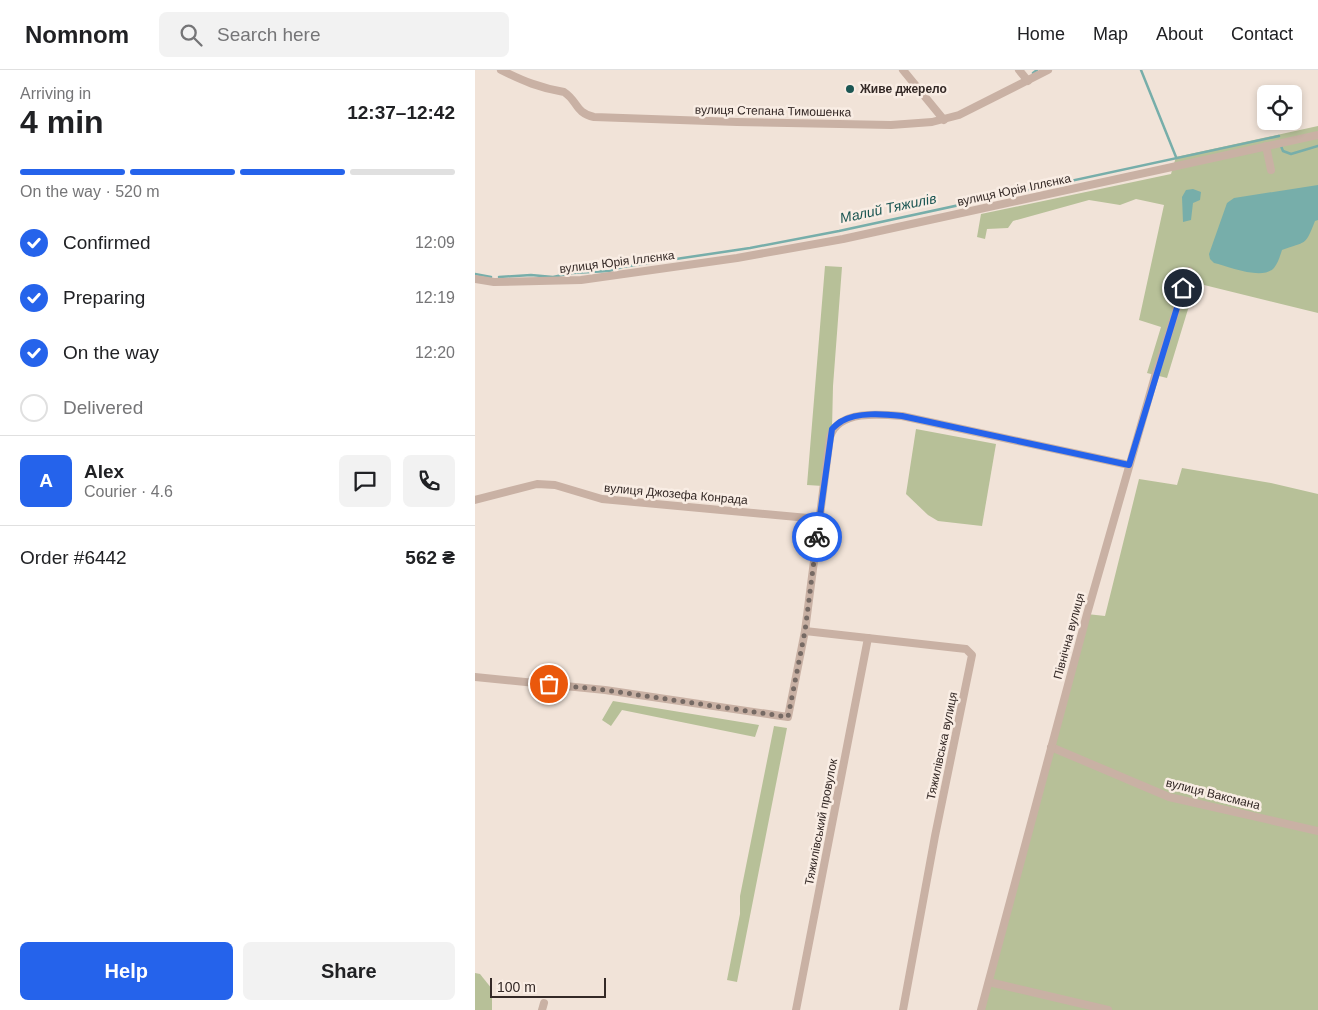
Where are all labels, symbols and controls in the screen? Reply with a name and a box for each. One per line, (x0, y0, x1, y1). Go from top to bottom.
search box (159, 12, 509, 57)
text: Nomnom (25, 21, 129, 48)
icon: search (177, 21, 205, 49)
text: Search here (217, 24, 321, 45)
text: Home (1017, 24, 1065, 44)
text: Map (1093, 24, 1128, 44)
text: About (1156, 24, 1203, 44)
text: Contact (1231, 24, 1293, 44)
place label: Живе джерело (859, 82, 947, 96)
marker: Живе джерело (844, 83, 856, 95)
text: Arriving in (20, 85, 91, 102)
map controls (1257, 85, 1302, 130)
button: locate (1257, 85, 1302, 130)
text: 12:37–12:42 (347, 102, 455, 123)
street label: вулиця Степана Тимошенка (695, 103, 852, 119)
text: 4 min (20, 104, 104, 140)
street label: вулиця Юрія Іллєнка (956, 171, 1072, 209)
text: On the way · 520 m (20, 183, 160, 200)
water label: Малий Тяжилів (838, 190, 938, 226)
icon: check (20, 229, 48, 257)
text: Confirmed (63, 232, 151, 253)
text: 12:09 (415, 234, 455, 251)
street label: вулиця Юрія Іллєнка (559, 248, 676, 276)
pin (1162, 267, 1204, 309)
icon: home (1169, 274, 1197, 302)
icon: check (20, 284, 48, 312)
text: Preparing (63, 287, 145, 308)
text: 12:19 (415, 289, 455, 306)
icon: check (20, 339, 48, 367)
text: On the way (63, 342, 159, 363)
text: 12:20 (415, 344, 455, 361)
text: Delivered (63, 397, 143, 418)
button: chat (339, 455, 391, 507)
button: phone (403, 455, 455, 507)
text: Alex (84, 461, 124, 482)
text: A (39, 470, 53, 491)
street label: вулиця Джозефа Конрада (604, 481, 749, 507)
text: Courier · 4.6 (84, 483, 173, 500)
courier (792, 512, 842, 562)
icon: bike (803, 523, 831, 551)
text: Order #6442 (20, 547, 127, 568)
text: 562 ₴ (405, 547, 455, 568)
street label: Північна вулиця (1051, 591, 1087, 681)
pin (528, 663, 570, 705)
icon: bag (535, 670, 563, 698)
street label: Тяжилівська вулиця (924, 691, 960, 801)
street label: Тяжилівський провулок (802, 757, 840, 887)
street label: вулиця Ваксмана (1164, 776, 1262, 813)
button: Help (20, 942, 233, 1000)
button: Share (243, 942, 455, 1000)
scale bar (490, 975, 606, 998)
text: 100 m (497, 979, 536, 995)

